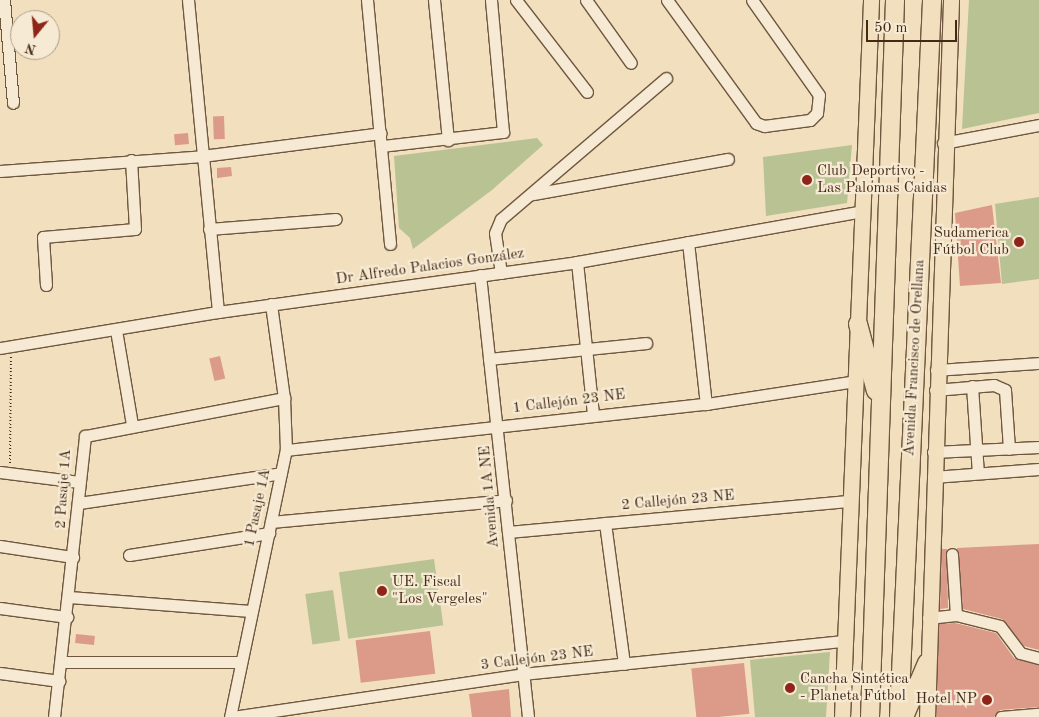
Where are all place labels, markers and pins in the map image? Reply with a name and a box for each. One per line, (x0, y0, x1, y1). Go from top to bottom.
place label: Club Deportivo - Las Palomas Caidas (817, 162, 947, 197)
marker: Club Deportivo - Las Palomas Caidas (801, 174, 813, 186)
place label: Sudamerica Fútbol Club (932, 224, 1009, 259)
marker: Sudamerica Fútbol Club (1013, 236, 1025, 248)
place label: UE. Fiscal "Los Vergeles" (392, 573, 488, 608)
marker: UE. Fiscal "Los Vergeles" (376, 585, 388, 597)
place label: Cancha Sintética - Planeta Fútbol (800, 670, 909, 705)
marker: Cancha Sintética - Planeta Fútbol (784, 682, 796, 694)
place label: Hotel NP (916, 691, 977, 709)
marker: Hotel NP (981, 694, 993, 706)

